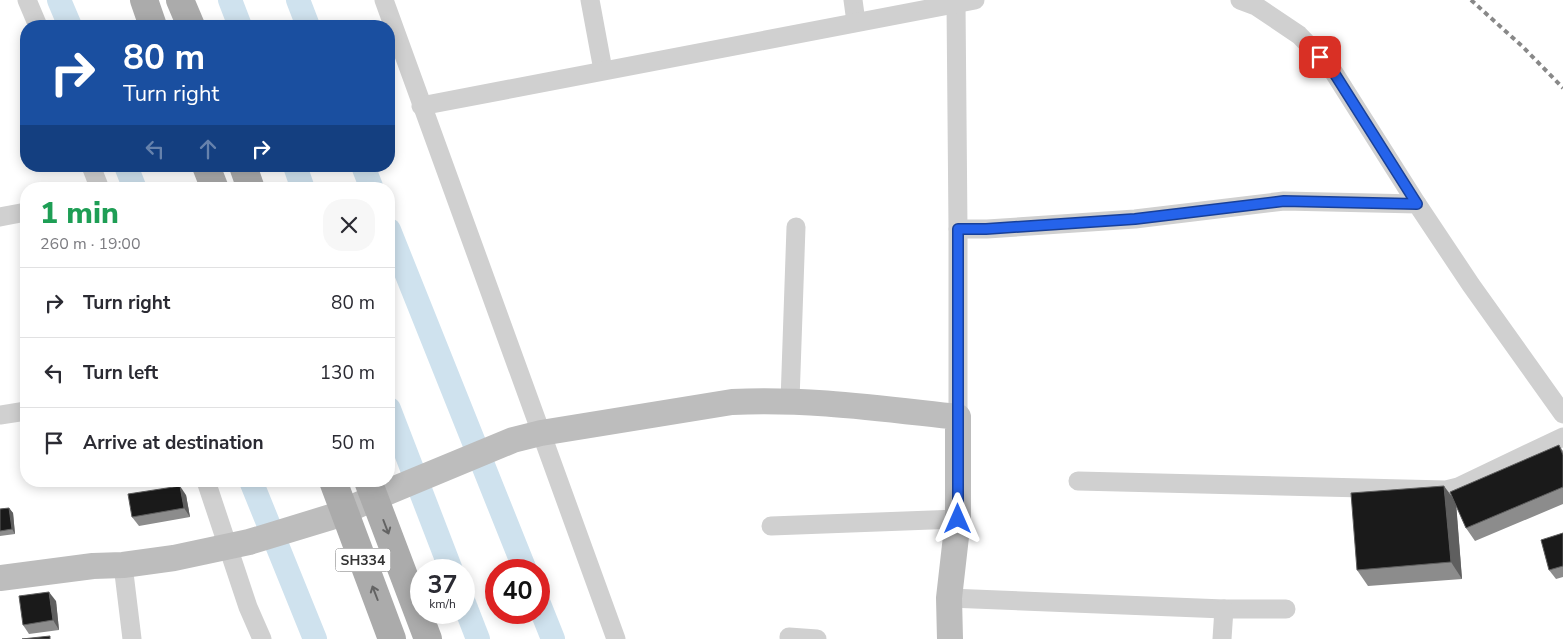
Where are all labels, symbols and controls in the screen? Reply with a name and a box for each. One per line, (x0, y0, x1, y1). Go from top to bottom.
text: 80 m (123, 34, 205, 81)
pin (1299, 36, 1341, 78)
icon: right (40, 40, 105, 105)
icon: arrive (1306, 43, 1334, 71)
text: Turn right (123, 79, 219, 109)
icon: left (141, 135, 169, 163)
icon: ahead (194, 135, 222, 163)
icon: right (247, 135, 275, 163)
text: 1 min (40, 193, 119, 234)
button: close (323, 199, 375, 251)
text: 260 m · 19:00 (40, 233, 141, 255)
icon: right (40, 289, 68, 317)
text: Turn right (83, 290, 170, 316)
text: 80 m (331, 290, 375, 316)
icon: left (40, 359, 68, 387)
text: Turn left (83, 360, 158, 386)
text: 130 m (320, 360, 375, 386)
icon: arrive (40, 429, 68, 457)
text: Arrive at destination (83, 430, 264, 456)
text: 50 m (331, 430, 375, 456)
position arrow (931, 492, 983, 544)
one-way arrow (382, 518, 391, 534)
road number: SH334 (336, 548, 390, 572)
speed limit sign: 40 (485, 559, 550, 624)
text: 37 (427, 568, 458, 602)
one-way arrow (370, 586, 379, 602)
text: km/h (429, 596, 456, 612)

